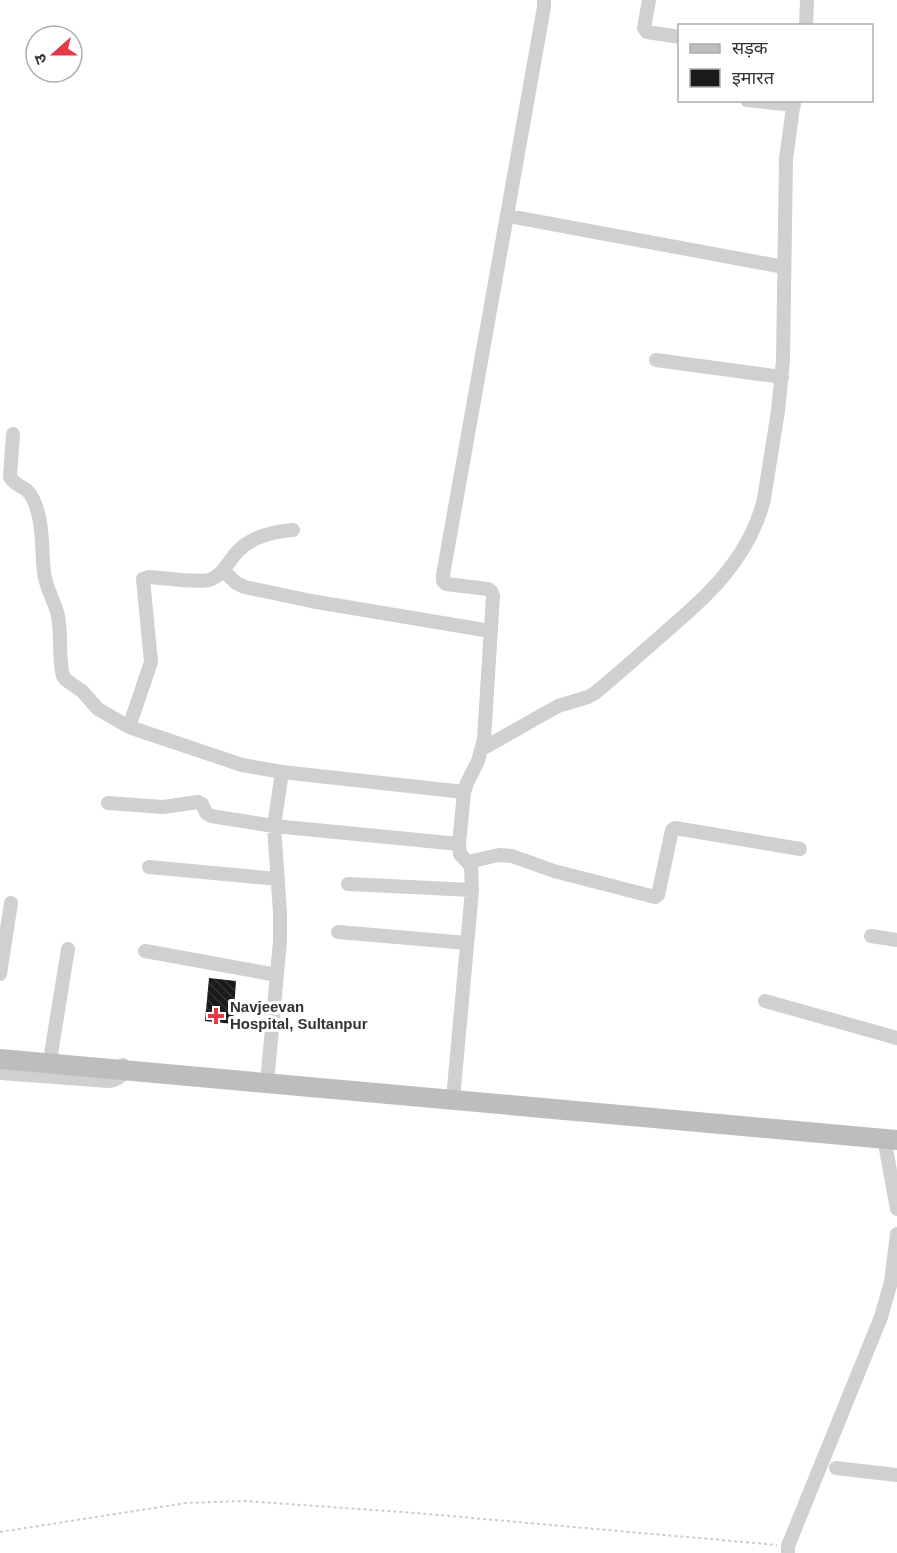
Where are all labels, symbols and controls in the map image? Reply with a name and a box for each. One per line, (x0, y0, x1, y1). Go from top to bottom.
north arrow (24, 24, 84, 84)
legend (678, 24, 873, 102)
text: सड़क (732, 38, 769, 58)
text: उ (31, 51, 50, 67)
text: इमारत (732, 68, 775, 88)
place label: Navjeevan Hospital, Sultanpur (230, 998, 368, 1032)
marker: Navjeevan Hospital, Sultanpur (207, 1007, 225, 1025)

